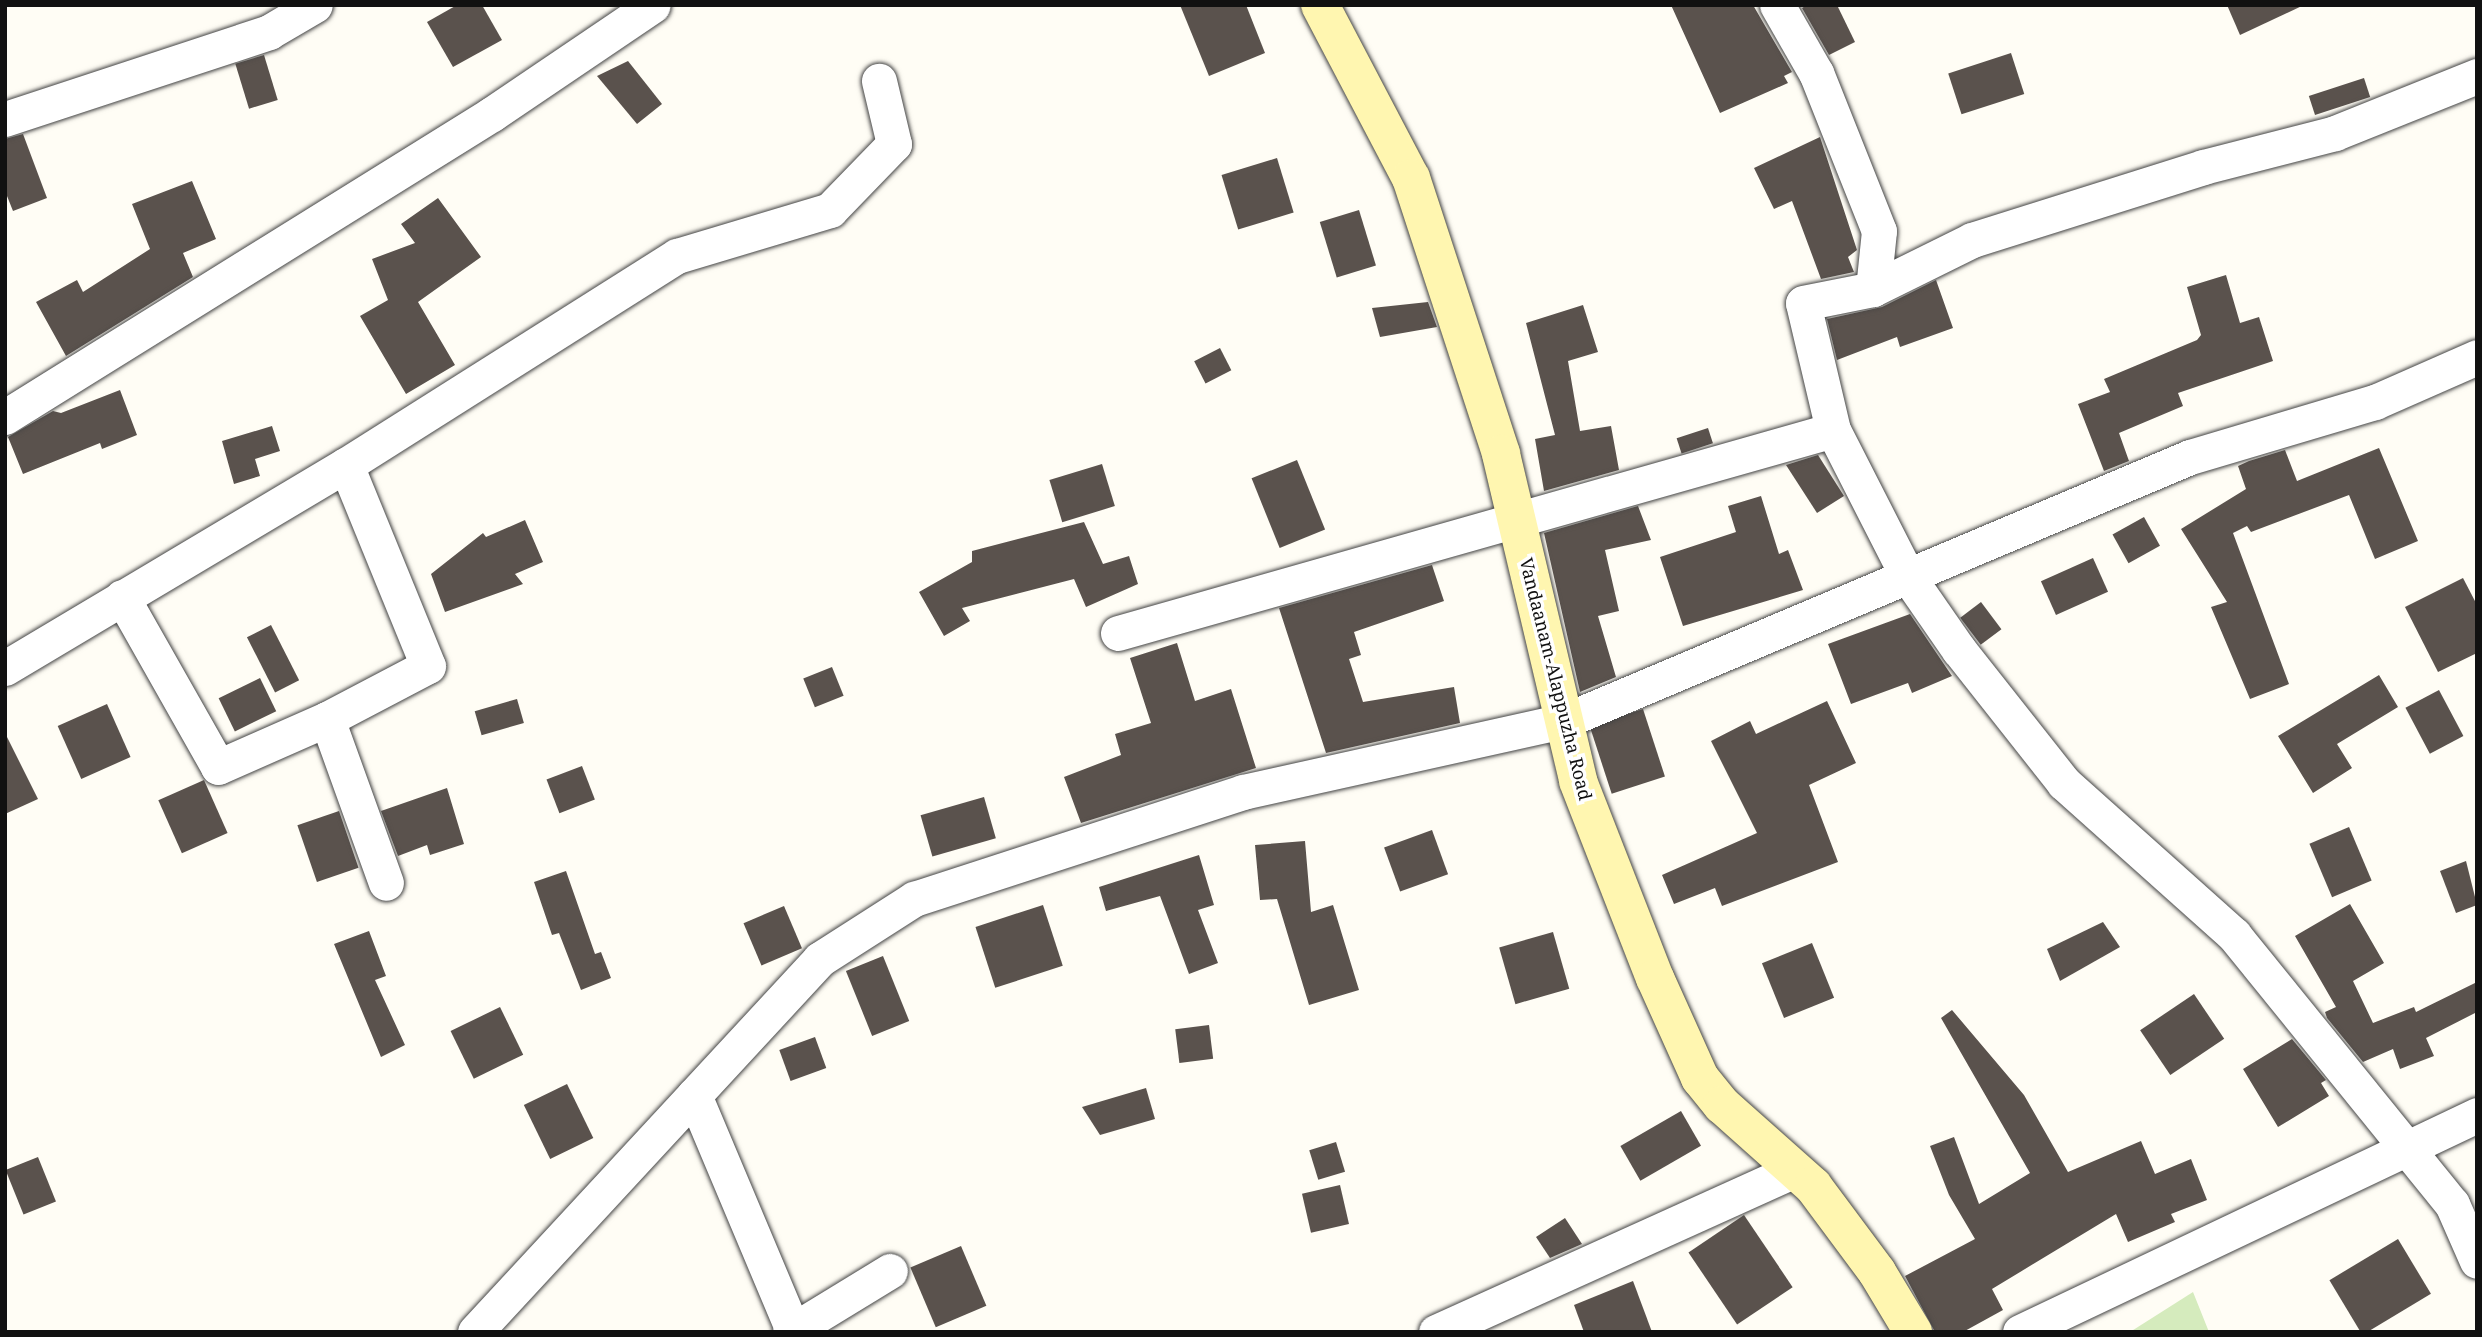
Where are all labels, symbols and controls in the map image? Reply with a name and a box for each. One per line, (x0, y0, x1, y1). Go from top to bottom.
street label: Vandaanam-Alappuzha Road (1515, 555, 1597, 803)

